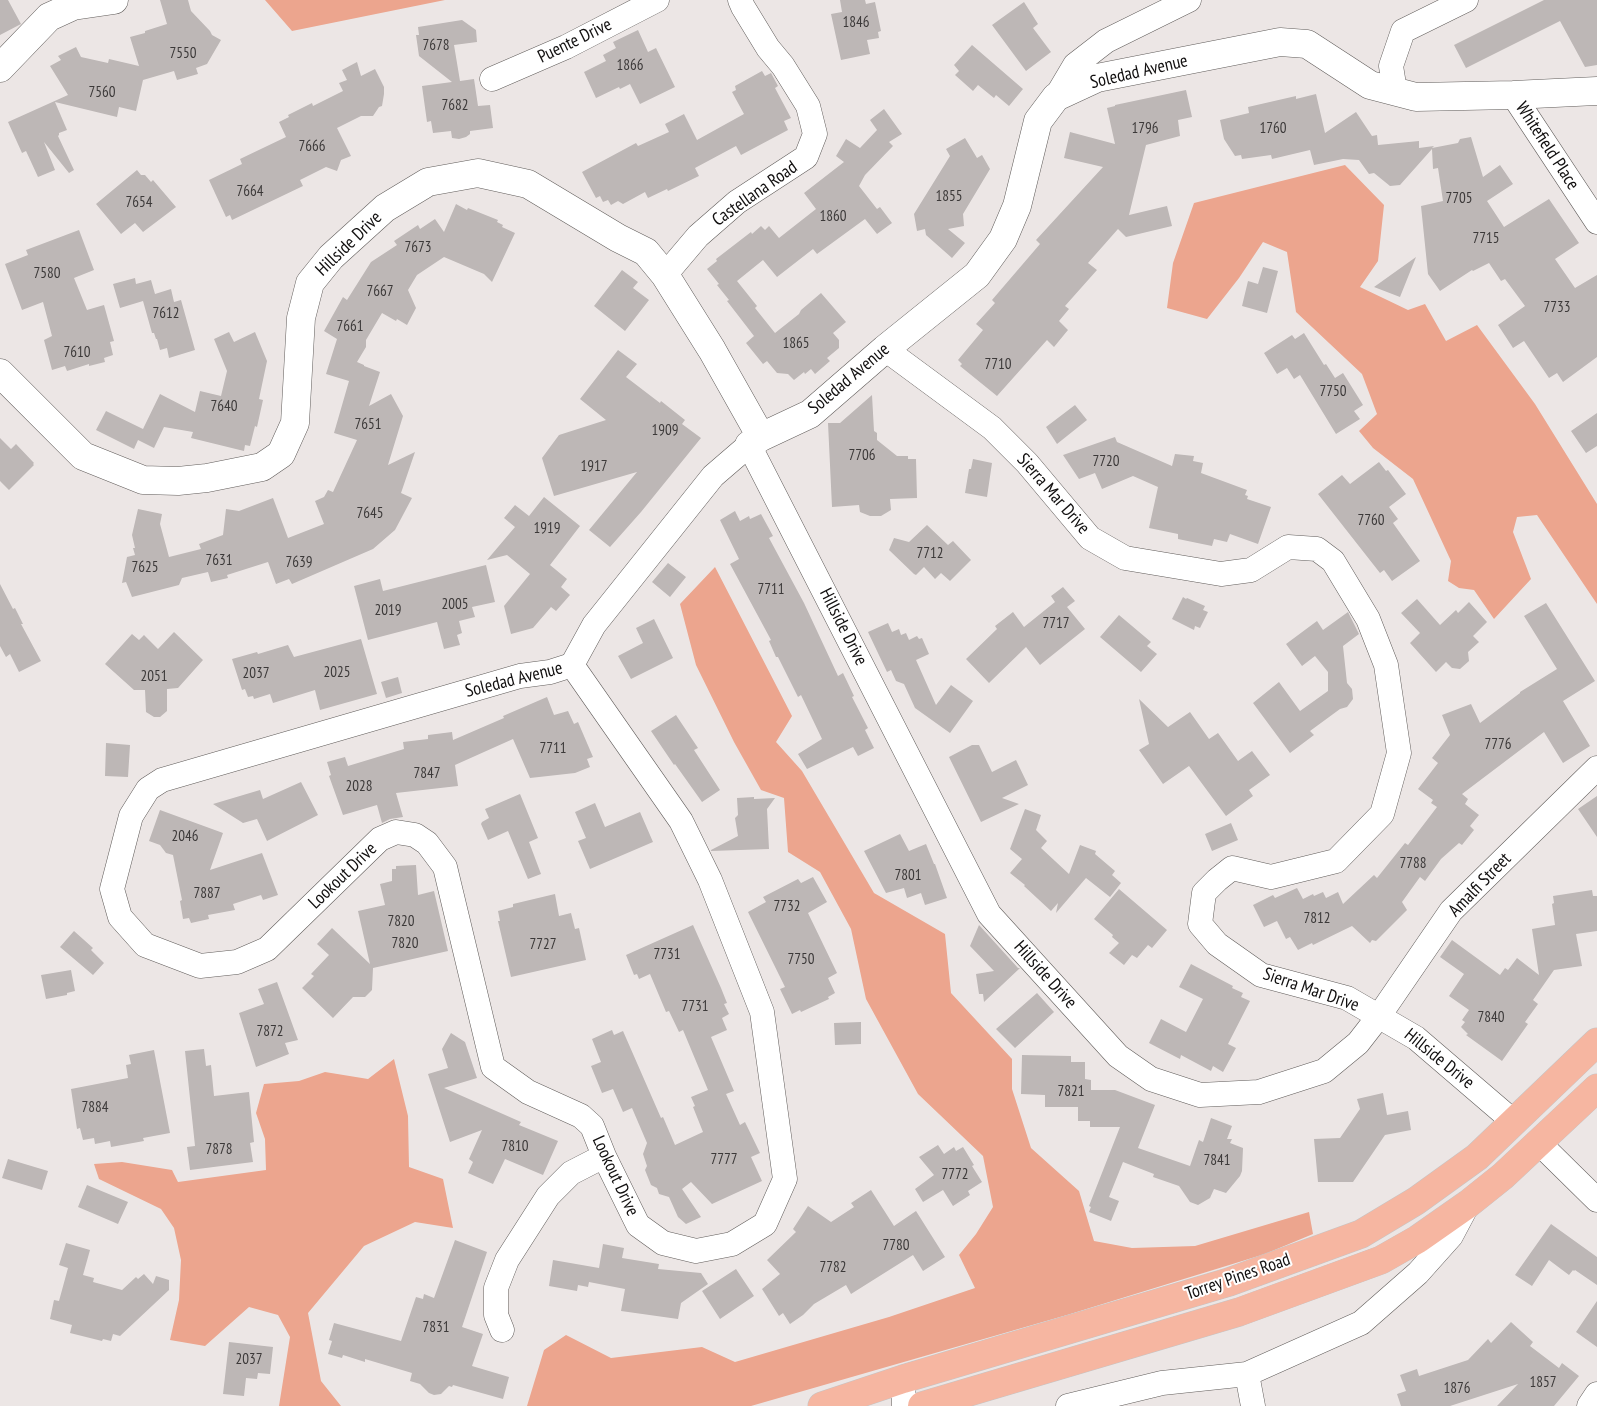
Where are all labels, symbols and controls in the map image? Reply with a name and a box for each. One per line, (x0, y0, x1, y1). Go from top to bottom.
street label: Puente Drive (535, 14, 615, 68)
house number: 1846 (843, 14, 869, 32)
house number: 7678 (423, 37, 449, 55)
house number: 7550 (170, 45, 196, 63)
street label: Soledad Avenue (1088, 50, 1190, 94)
house number: 1866 (617, 57, 643, 75)
house number: 7560 (89, 84, 115, 102)
house number: 7682 (442, 97, 468, 115)
street label: Whitefield Place (1511, 98, 1583, 194)
house number: 1796 (1132, 120, 1158, 138)
house number: 1760 (1260, 120, 1286, 138)
house number: 7666 (299, 138, 325, 156)
street label: Castellana Road (708, 157, 802, 231)
house number: 7664 (237, 183, 263, 201)
house number: 1855 (936, 188, 962, 206)
house number: 7705 (1446, 190, 1472, 208)
house number: 7654 (126, 194, 152, 212)
street label: Hillside Drive (311, 207, 387, 281)
house number: 1860 (820, 208, 846, 226)
house number: 7715 (1473, 230, 1499, 248)
house number: 7673 (405, 239, 431, 257)
house number: 7580 (34, 265, 60, 283)
house number: 7667 (367, 283, 393, 301)
house number: 7733 (1544, 299, 1570, 317)
house number: 7612 (153, 305, 179, 323)
house number: 7661 (337, 318, 363, 336)
house number: 1865 (783, 335, 809, 353)
street label: Soledad Avenue (804, 339, 894, 419)
house number: 7610 (64, 344, 90, 362)
house number: 7710 (985, 356, 1011, 374)
house number: 7750 (1320, 383, 1346, 401)
house number: 7640 (211, 398, 237, 416)
house number: 7651 (355, 416, 381, 434)
house number: 1909 (652, 422, 678, 440)
house number: 7706 (849, 447, 875, 465)
street label: Sierra Mar Drive (1012, 449, 1094, 539)
house number: 7720 (1093, 453, 1119, 471)
house number: 1917 (581, 458, 607, 476)
house number: 7645 (357, 505, 383, 523)
house number: 7760 (1358, 512, 1384, 530)
house number: 1919 (534, 520, 560, 538)
house number: 7712 (917, 545, 943, 563)
house number: 7631 (206, 552, 232, 570)
house number: 7639 (286, 554, 312, 572)
house number: 7625 (132, 559, 158, 577)
house number: 7711 (758, 581, 784, 599)
street label: Hillside Drive (814, 585, 872, 669)
house number: 2005 (442, 596, 468, 614)
house number: 2019 (375, 602, 401, 620)
house number: 7717 (1043, 615, 1069, 633)
street label: Soledad Avenue (463, 658, 565, 702)
house number: 2025 (324, 664, 350, 682)
house number: 2037 (243, 665, 269, 683)
house number: 2051 (141, 668, 167, 686)
house number: 7776 (1485, 736, 1511, 754)
house number: 7711 (540, 740, 566, 758)
house number: 7847 (414, 765, 440, 783)
house number: 2028 (346, 778, 372, 796)
house number: 2046 (172, 828, 198, 846)
street label: Lookout Drive (305, 838, 381, 914)
street label: Amalfi Street (1444, 849, 1516, 921)
house number: 7788 (1400, 855, 1426, 873)
house number: 7801 (895, 867, 921, 885)
house number: 7887 (194, 885, 220, 903)
house number: 7732 (774, 898, 800, 916)
house number: 7812 (1304, 910, 1330, 928)
house number: 7820 (388, 913, 414, 931)
house number: 7820 (392, 935, 418, 953)
house number: 7727 (530, 936, 556, 954)
street label: Hillside Drive (1009, 937, 1081, 1013)
house number: 7731 (654, 946, 680, 964)
house number: 7750 (788, 951, 814, 969)
street label: Sierra Mar Drive (1260, 964, 1362, 1016)
house number: 7731 (682, 998, 708, 1016)
house number: 7840 (1478, 1009, 1504, 1027)
house number: 7872 (257, 1023, 283, 1041)
street label: Hillside Drive (1400, 1024, 1478, 1094)
house number: 7821 (1058, 1083, 1084, 1101)
house number: 7884 (82, 1099, 108, 1117)
street label: Lookout Drive (587, 1132, 643, 1220)
house number: 7810 (502, 1138, 528, 1156)
house number: 7878 (206, 1141, 232, 1159)
house number: 7777 (711, 1151, 737, 1169)
house number: 7841 (1204, 1152, 1230, 1170)
house number: 7772 (942, 1166, 968, 1184)
house number: 7780 (883, 1237, 909, 1255)
street label: Torrey Pines Road (1183, 1249, 1293, 1305)
house number: 7782 (820, 1259, 846, 1277)
house number: 7831 (423, 1319, 449, 1337)
house number: 2037 (236, 1351, 262, 1369)
house number: 1857 (1530, 1374, 1556, 1392)
house number: 1876 (1444, 1380, 1470, 1398)

